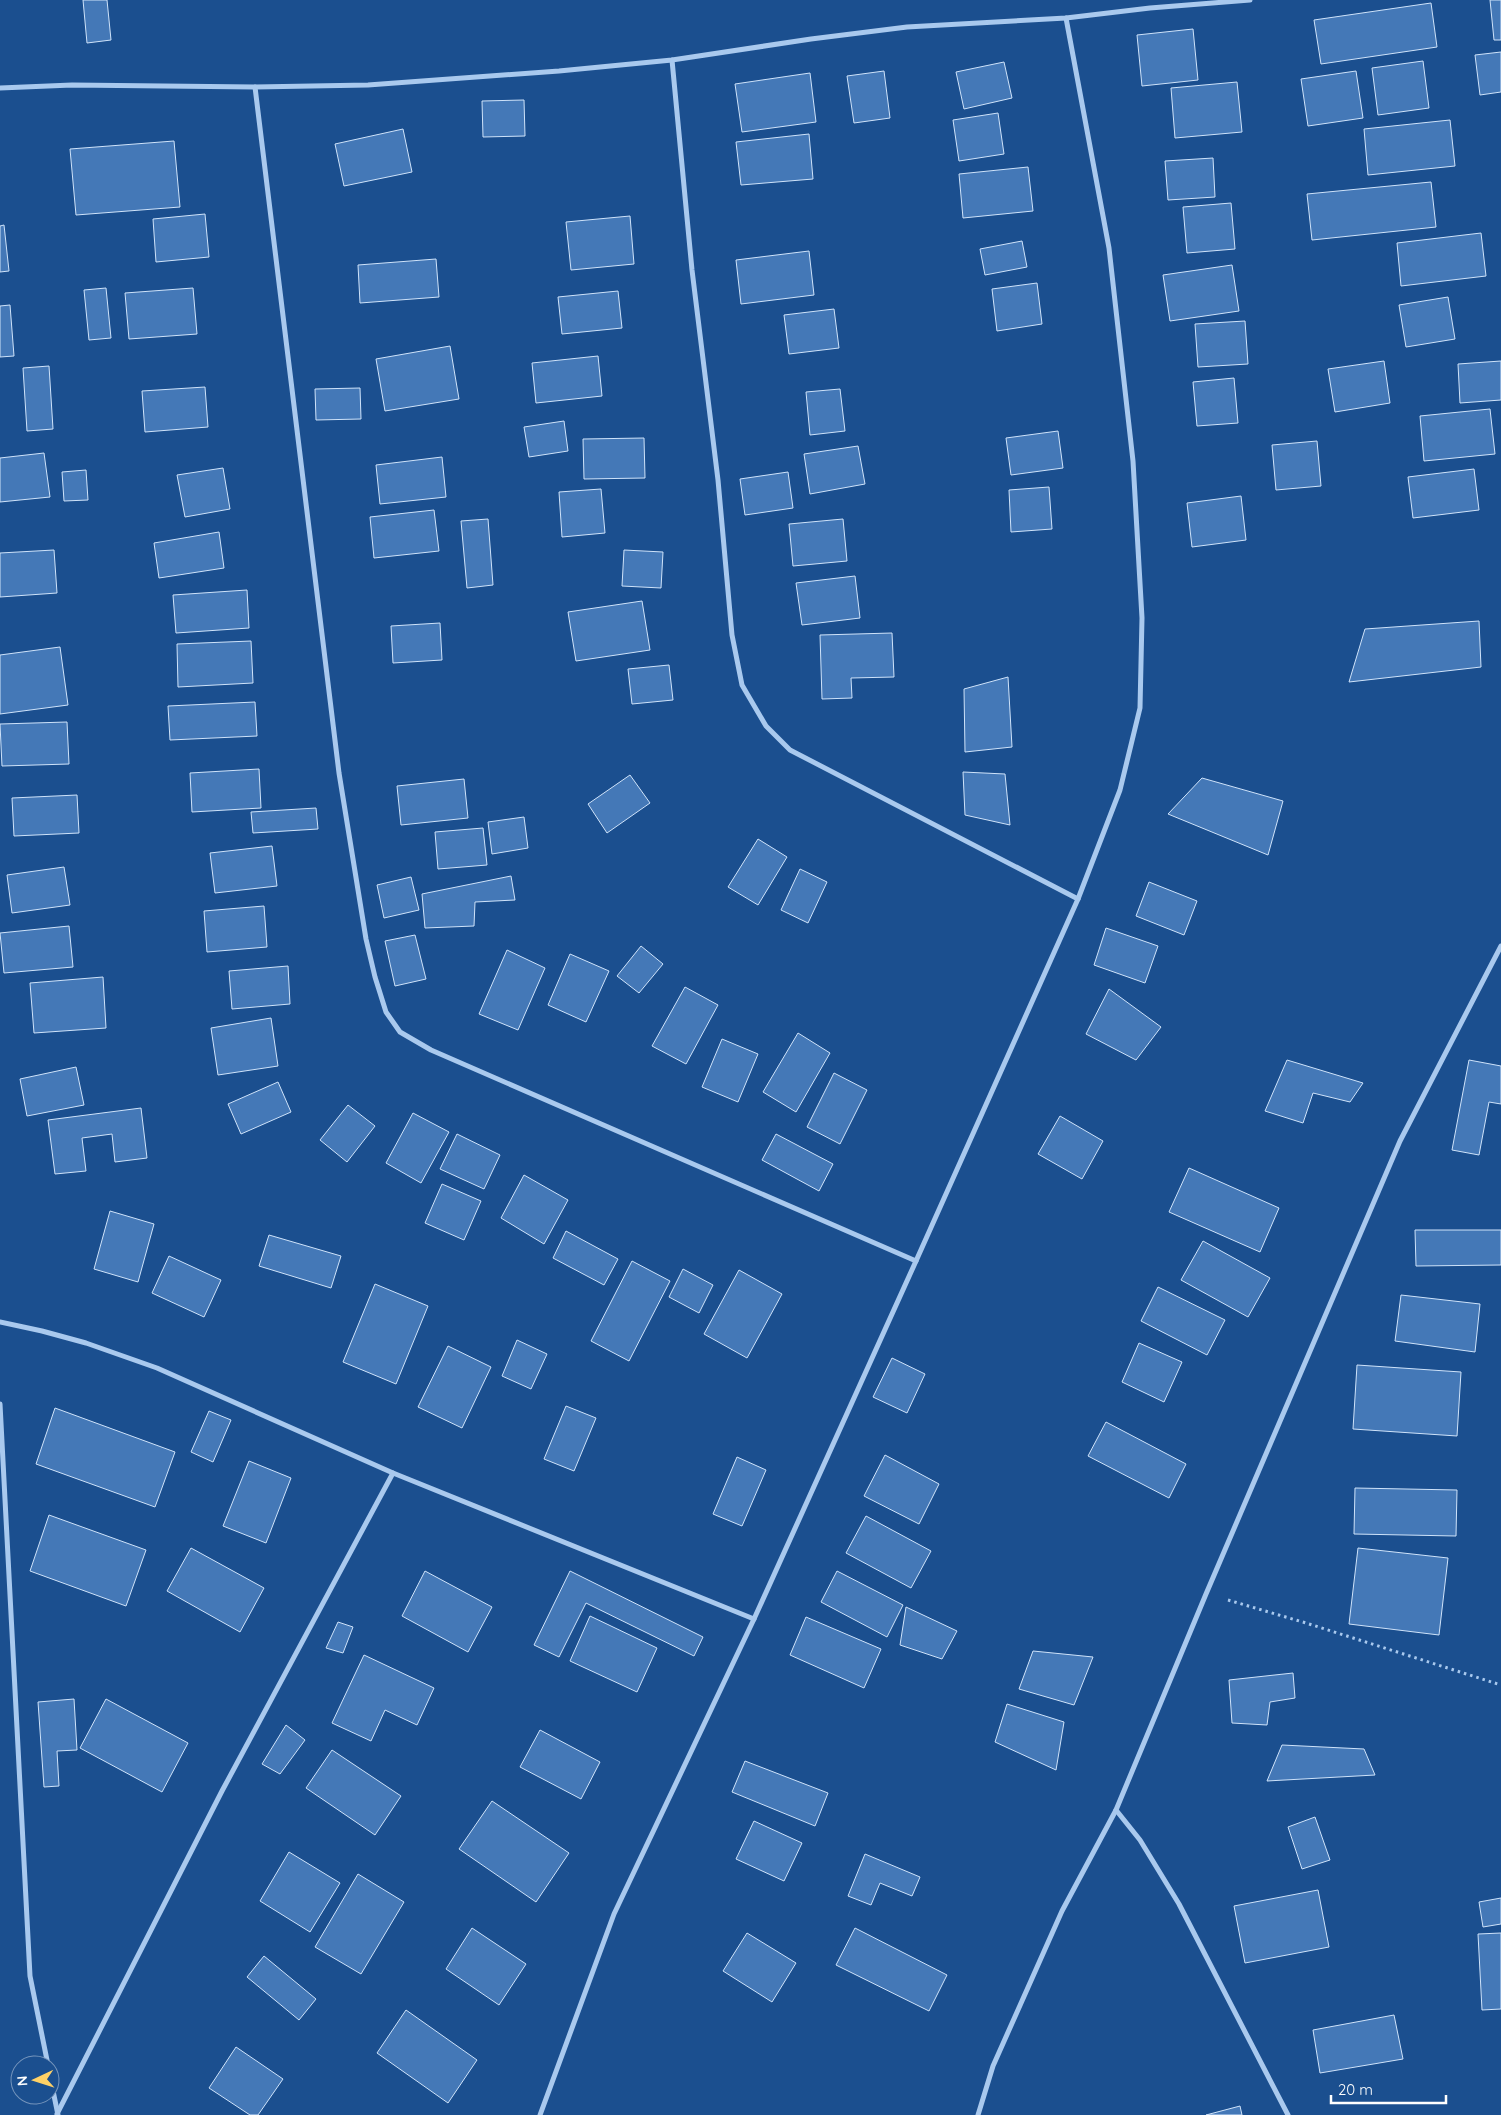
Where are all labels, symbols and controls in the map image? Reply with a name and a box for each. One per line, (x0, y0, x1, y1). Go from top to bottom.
north arrow (10, 2055, 60, 2105)
scale bar (1331, 2072, 1446, 2104)
text: N (13, 2075, 31, 2087)
text: 20 m (1338, 2080, 1373, 2099)

